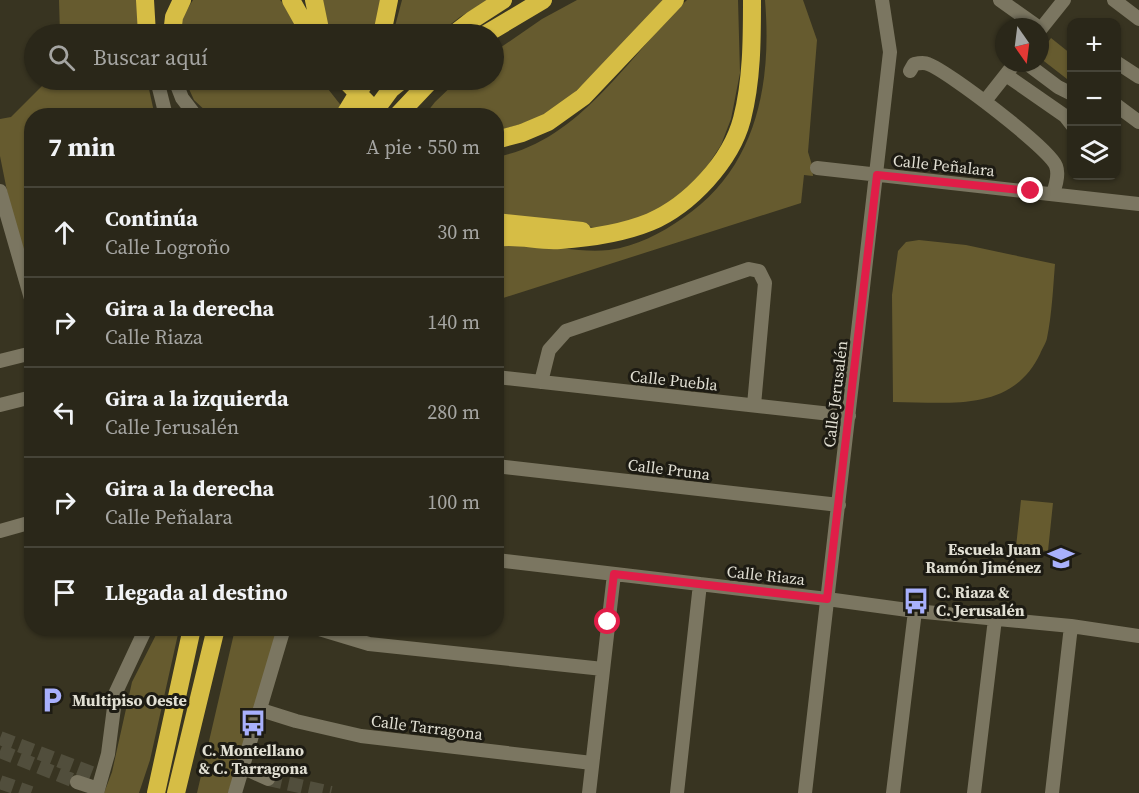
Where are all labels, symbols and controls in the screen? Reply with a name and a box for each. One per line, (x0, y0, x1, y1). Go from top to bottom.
north arrow (995, 18, 1049, 72)
map controls (1067, 18, 1121, 180)
button: + (1067, 18, 1121, 72)
search box (24, 24, 504, 90)
icon: search (45, 41, 78, 74)
text: Buscar aquí (93, 42, 208, 72)
button: − (1067, 72, 1121, 126)
button: layers (1067, 126, 1121, 180)
text: 7 min (48, 129, 115, 165)
text: A pie · 550 m (366, 133, 480, 161)
street label: Calle Peñalara (892, 149, 997, 181)
route end (1017, 177, 1043, 203)
text: Continúa (105, 203, 198, 233)
icon: ahead (48, 216, 81, 249)
text: 30 m (437, 218, 480, 246)
text: Calle Logroño (105, 233, 230, 261)
text: Gira a la derecha (105, 293, 274, 323)
icon: right (48, 306, 81, 339)
text: 140 m (427, 308, 480, 336)
text: Calle Riaza (105, 323, 203, 351)
street label: Calle Jerusalén (818, 339, 852, 449)
street label: Calle Puebla (629, 364, 720, 396)
text: Gira a la izquierda (105, 383, 289, 413)
icon: left (48, 396, 81, 429)
text: 280 m (427, 398, 480, 426)
text: Calle Jerusalén (105, 413, 239, 441)
street label: Calle Pruna (627, 453, 712, 485)
text: Gira a la derecha (105, 473, 274, 503)
icon: right (48, 486, 81, 519)
text: 100 m (427, 488, 480, 516)
text: Calle Peñalara (105, 503, 233, 531)
place label: Escuela Juan Ramón Jiménez (925, 538, 1042, 578)
school or university icon: Escuela Juan Ramón Jiménez (1046, 543, 1076, 573)
street label: Calle Riaza (726, 560, 807, 590)
icon: arrive (48, 576, 81, 609)
text: Llegada al destino (105, 577, 288, 607)
place label: C. Riaza & C. Jerusalén (936, 581, 1025, 621)
bus stop icon: C. Riaza & C. Jerusalén (901, 586, 931, 616)
route start (594, 608, 620, 634)
parking icon: Multipiso Oeste (37, 685, 67, 715)
place label: Multipiso Oeste (72, 689, 187, 711)
bus stop icon: C. Montellano & C. Tarragona (238, 708, 268, 738)
street label: Calle Tarragona (370, 709, 485, 745)
place label: C. Montellano & C. Tarragona (198, 739, 308, 779)

